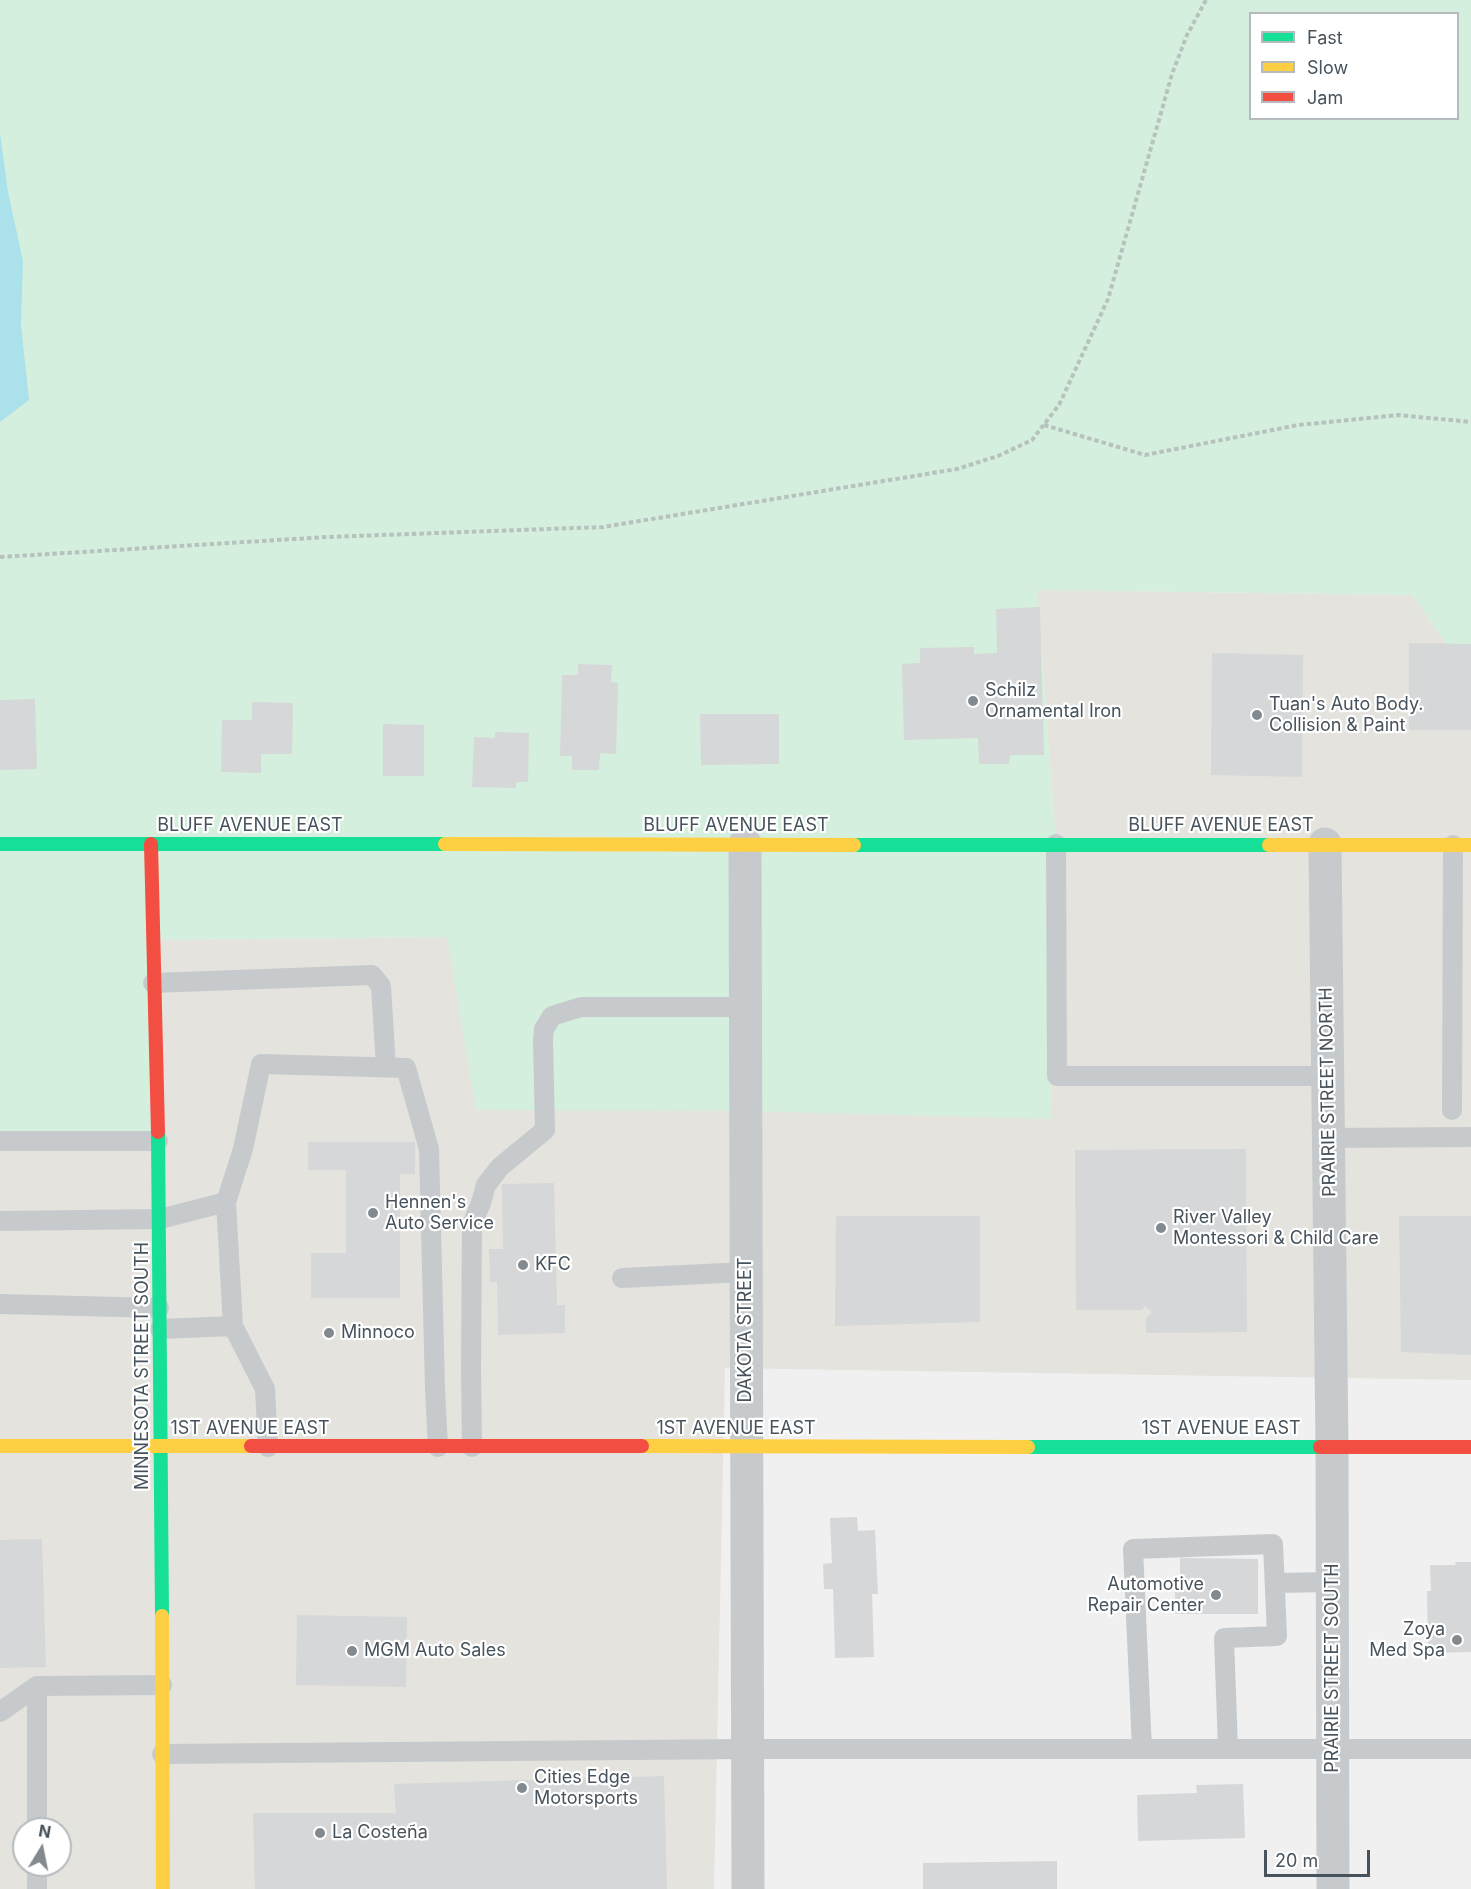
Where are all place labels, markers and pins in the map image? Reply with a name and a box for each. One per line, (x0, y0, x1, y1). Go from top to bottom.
place label: Schilz Ornamental Iron (985, 680, 1122, 722)
marker: Schilz Ornamental Iron (966, 694, 980, 708)
place label: Tuan's Auto Body. Collision & Paint (1269, 694, 1423, 736)
marker: Tuan's Auto Body. Collision & Paint (1250, 708, 1264, 722)
place label: Hennen's Auto Service (385, 1192, 494, 1234)
marker: Hennen's Auto Service (366, 1206, 380, 1220)
place label: River Valley Montessori & Child Care (1173, 1207, 1379, 1250)
marker: River Valley Montessori & Child Care (1154, 1221, 1168, 1235)
place label: KFC (535, 1254, 571, 1276)
marker: KFC (516, 1258, 530, 1272)
place label: Minnoco (341, 1322, 415, 1344)
marker: Minnoco (322, 1326, 336, 1340)
place label: Automotive Repair Center (1087, 1574, 1204, 1616)
marker: Automotive Repair Center (1209, 1588, 1223, 1602)
place label: Zoya Med Spa (1369, 1619, 1445, 1662)
marker: Zoya Med Spa (1450, 1633, 1464, 1647)
place label: MGM Auto Sales (364, 1640, 506, 1662)
marker: MGM Auto Sales (345, 1644, 359, 1658)
place label: Cities Edge Motorsports (534, 1767, 638, 1810)
marker: Cities Edge Motorsports (515, 1781, 529, 1795)
place label: La Costeña (332, 1822, 428, 1844)
marker: La Costeña (313, 1826, 327, 1840)

